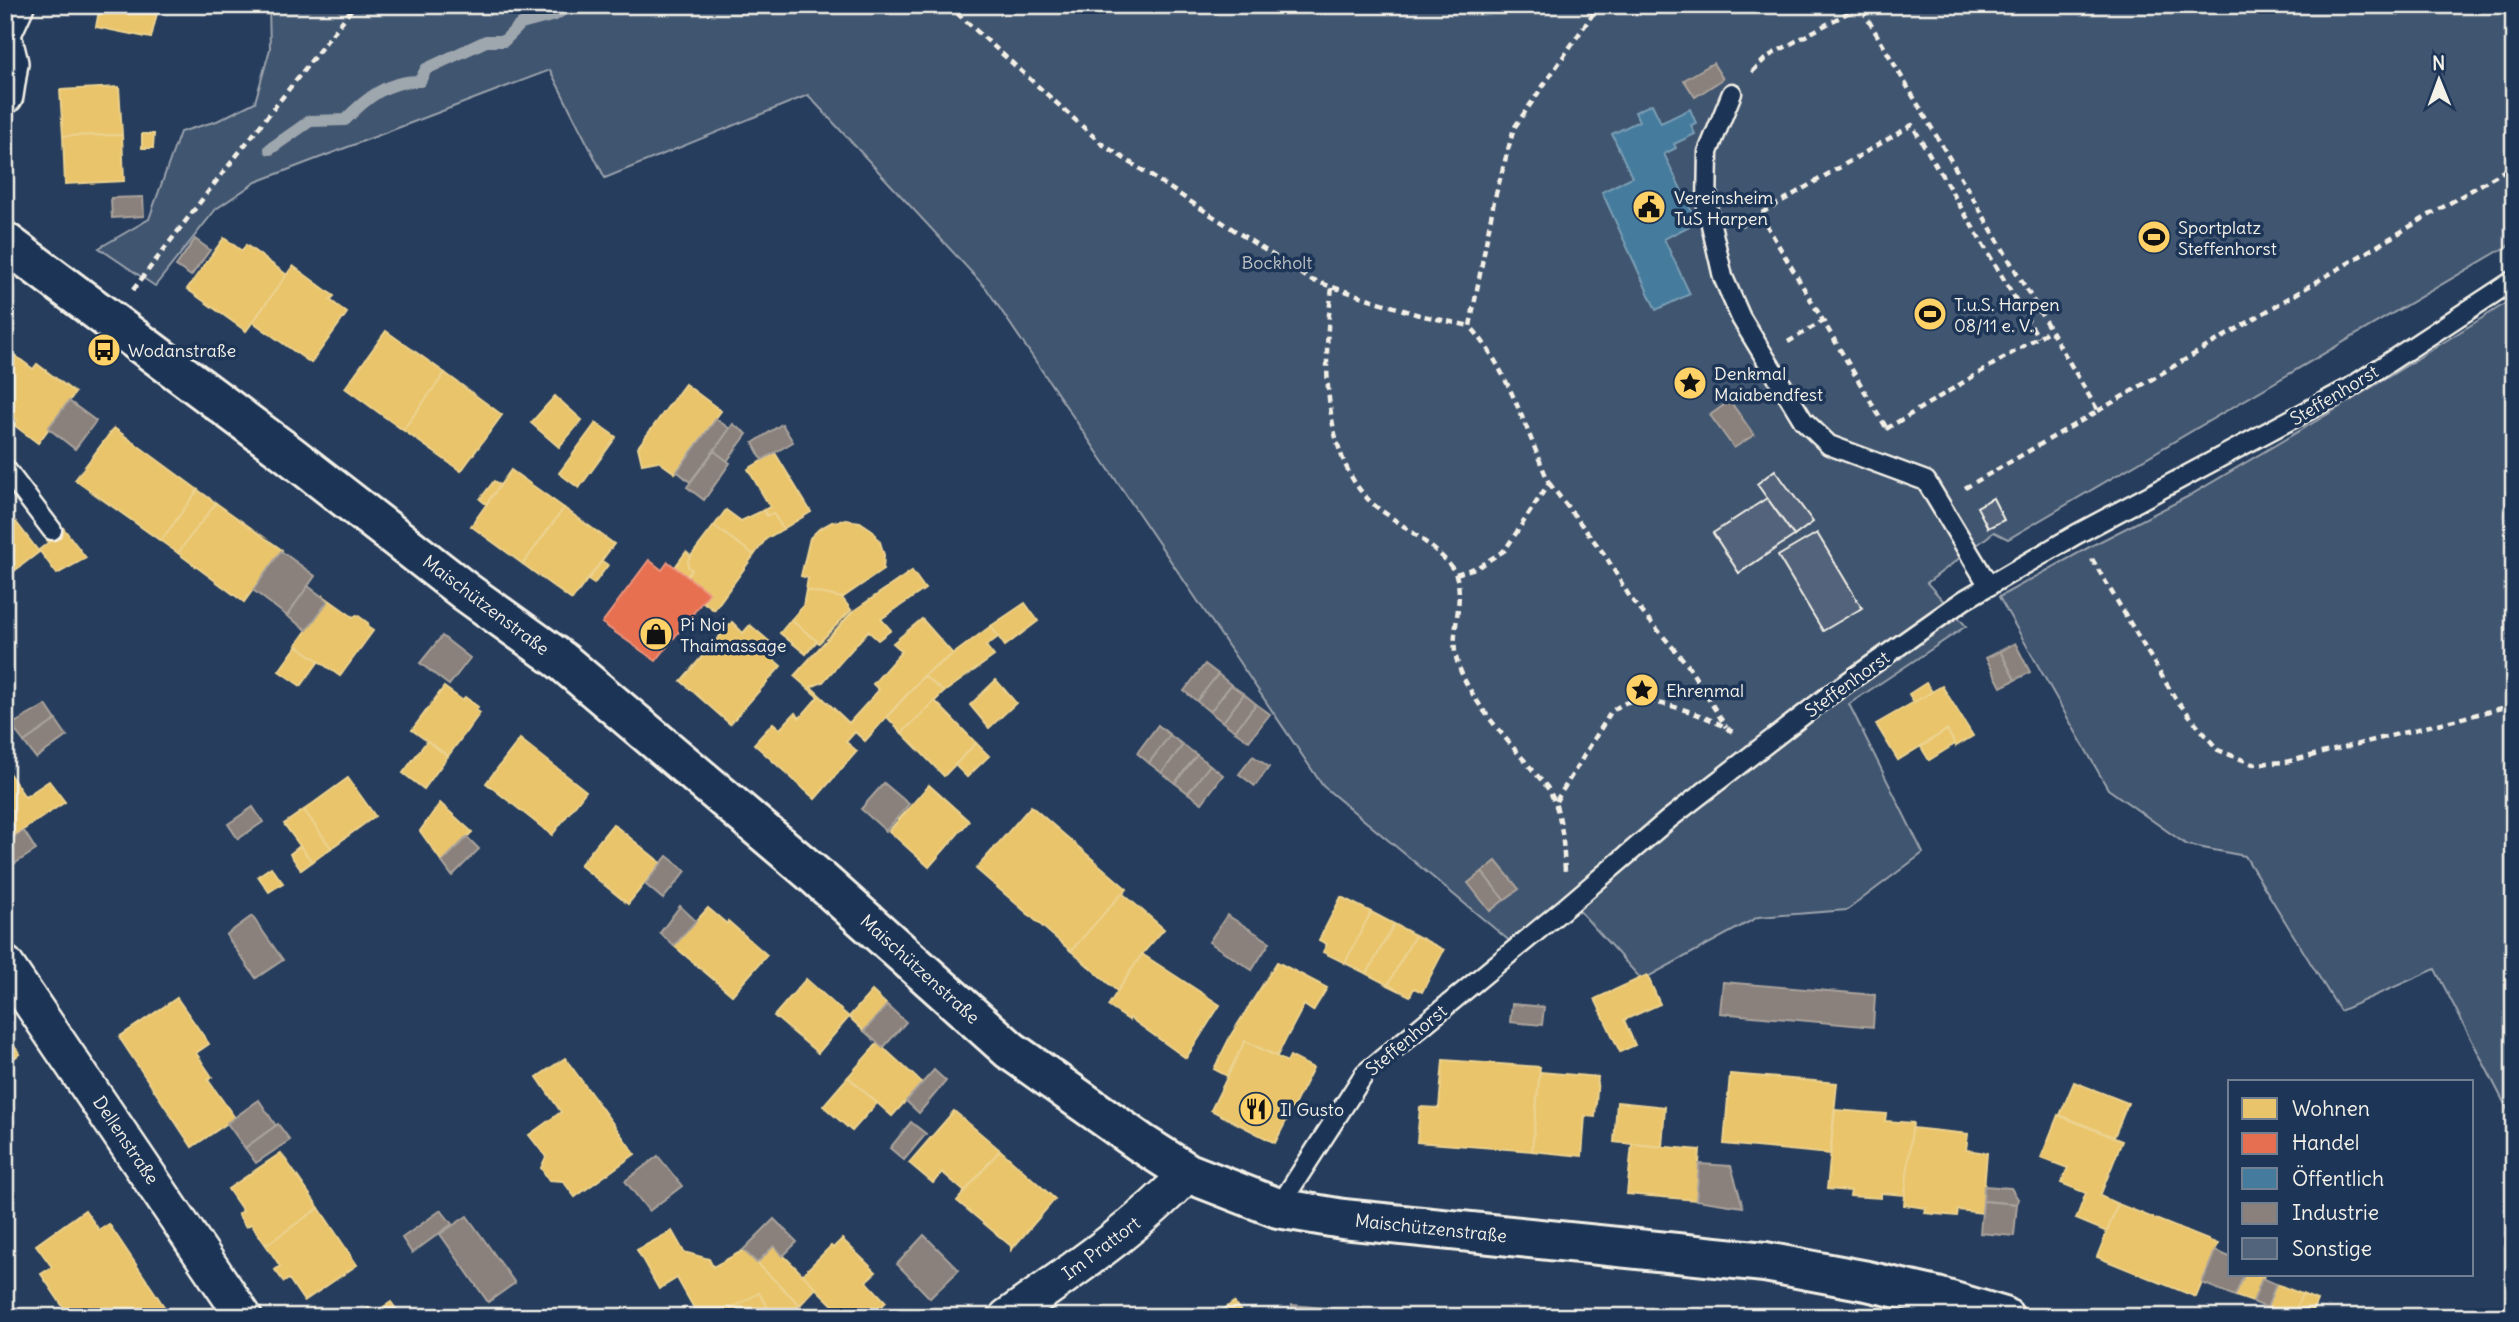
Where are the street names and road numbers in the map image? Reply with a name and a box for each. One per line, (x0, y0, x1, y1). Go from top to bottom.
street label: Steffenhorst (2286, 360, 2382, 430)
street label: Maischützenstraße (418, 550, 554, 660)
street label: Steffenhorst (1800, 646, 1894, 722)
street label: Maischützenstraße (856, 909, 984, 1029)
street label: Steffenhorst (1361, 999, 1451, 1081)
street label: Dellenstraße (88, 1091, 164, 1189)
street label: Maischützenstraße (1354, 1209, 1508, 1247)
street label: Im Prattort (1057, 1211, 1145, 1285)

